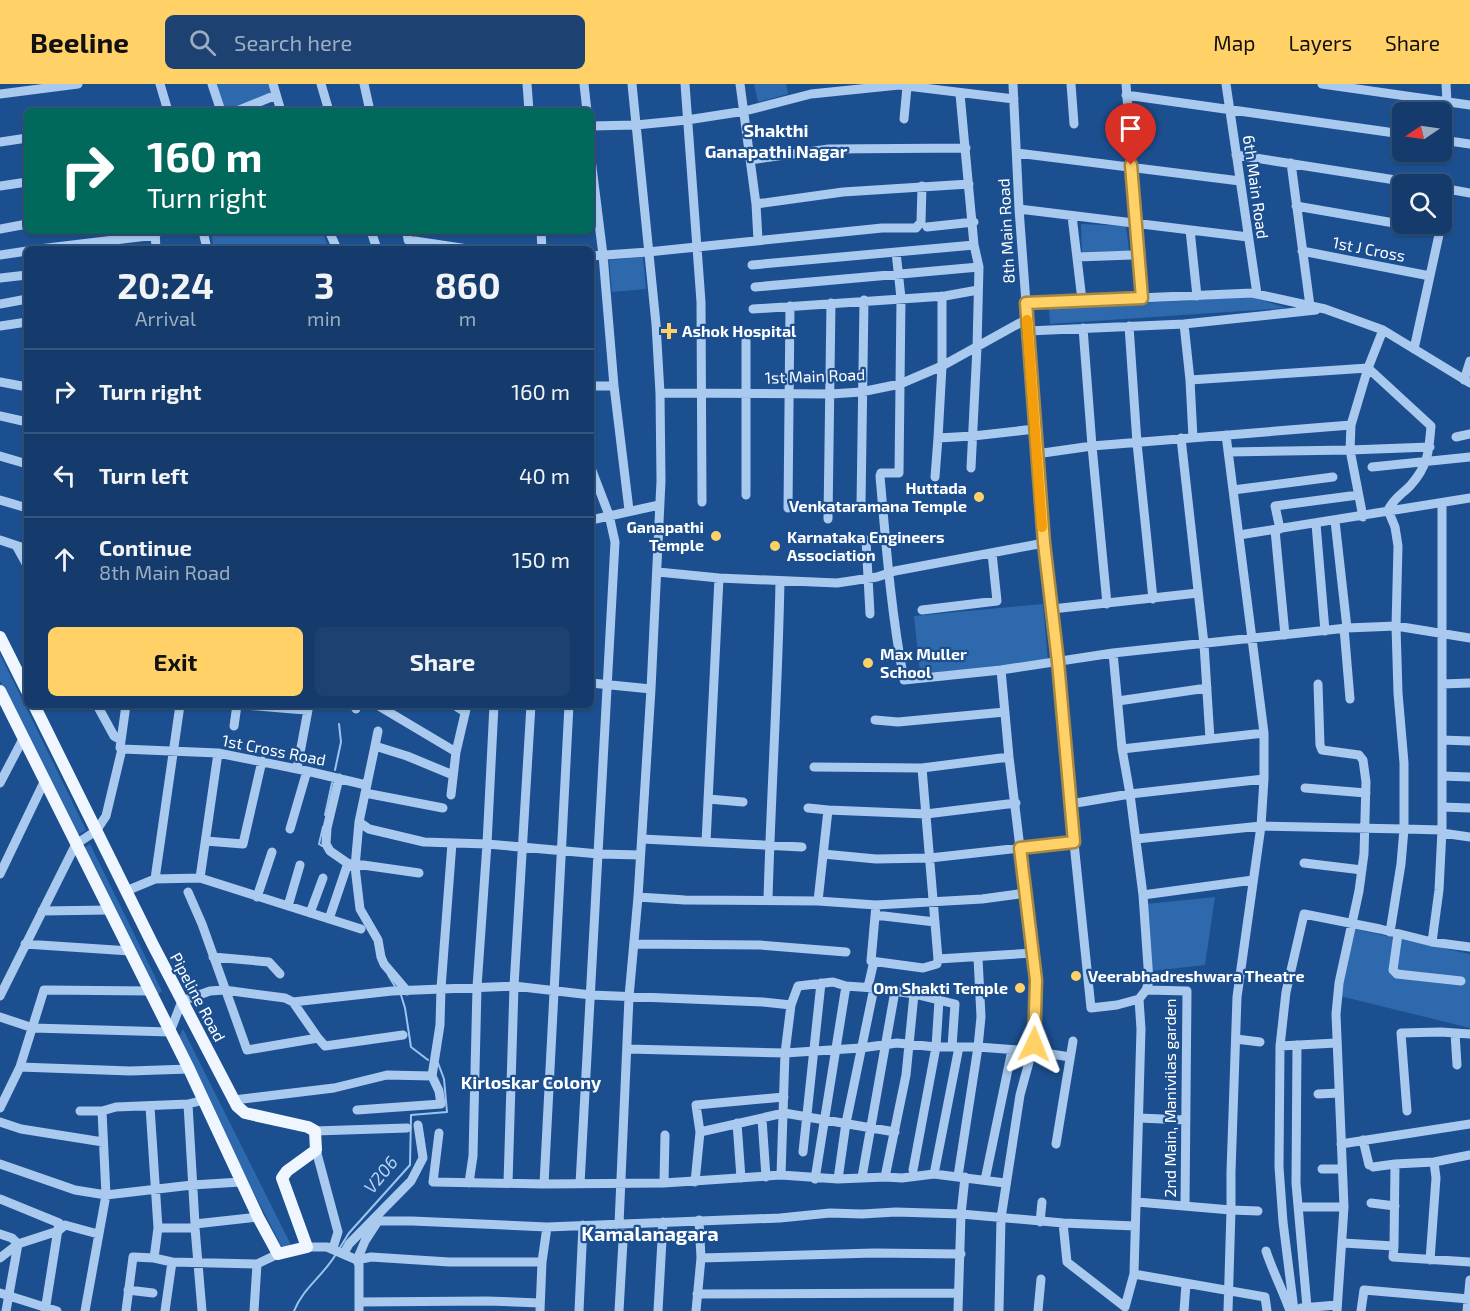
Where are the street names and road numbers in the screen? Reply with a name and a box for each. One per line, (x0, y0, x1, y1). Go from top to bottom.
street label: 6th Main Road (1240, 134, 1273, 240)
street label: 8th Main Road (993, 178, 1018, 284)
street label: 1st J Cross (1331, 232, 1407, 265)
street label: 1st Main Road (764, 364, 866, 387)
street label: 1st Cross Road (221, 730, 328, 769)
street label: Pipeline Road (167, 949, 230, 1045)
street label: 2nd Main, Manivilas garden (1160, 998, 1179, 1198)

